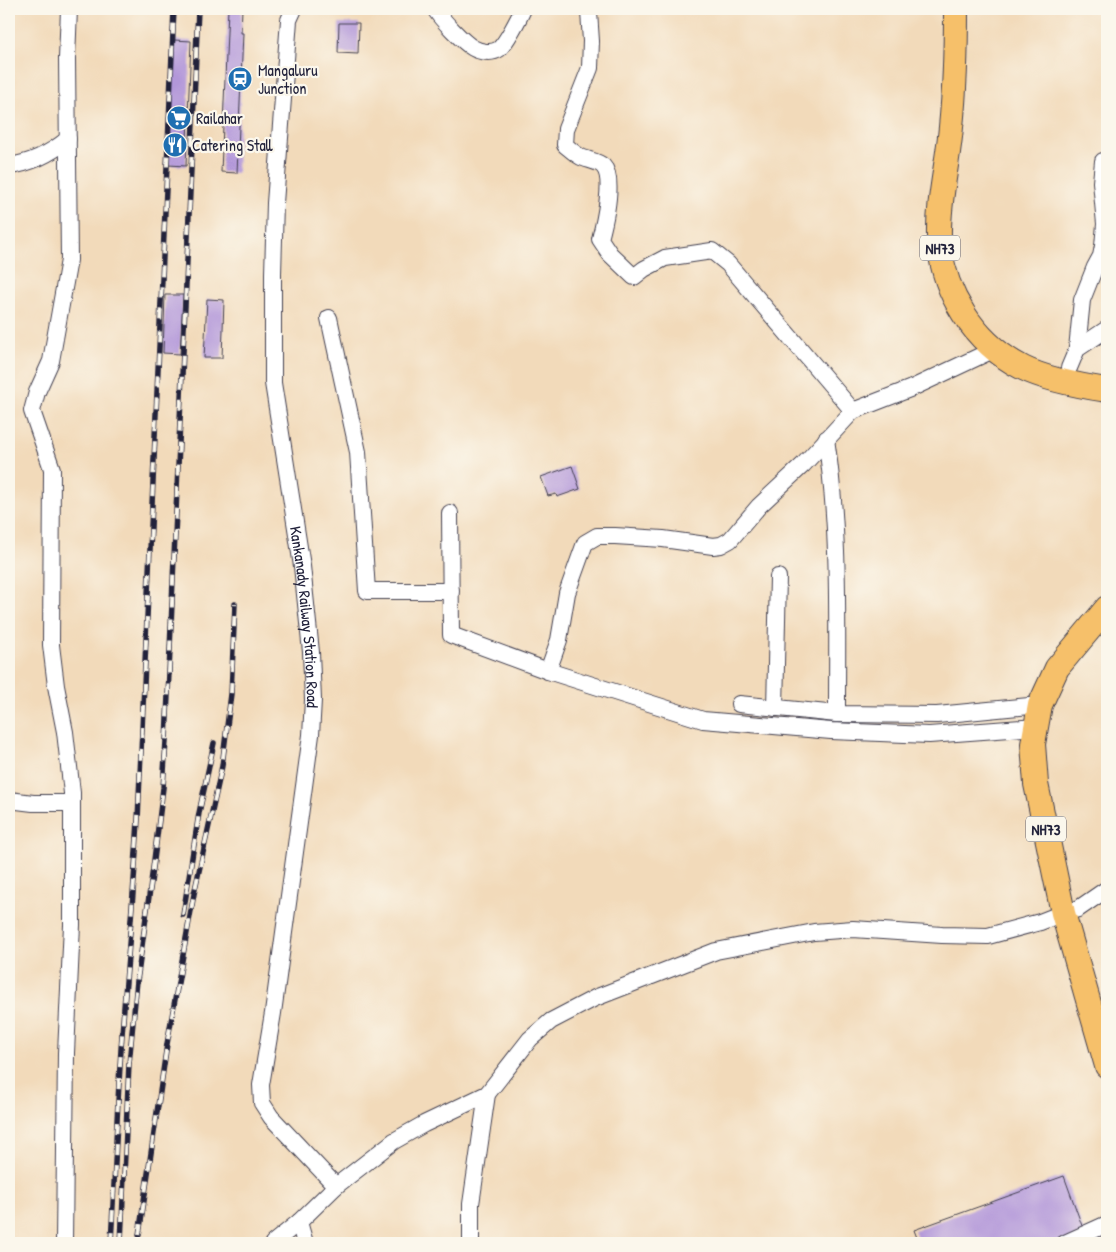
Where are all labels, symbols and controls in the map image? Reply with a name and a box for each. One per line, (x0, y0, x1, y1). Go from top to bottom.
place label: Mangaluru Junction (258, 59, 318, 99)
station icon: Mangaluru Junction (227, 66, 253, 92)
supermarket icon: Railahar (166, 105, 192, 131)
place label: Railahar (196, 107, 243, 129)
restaurant icon: Catering Stall (162, 132, 188, 158)
place label: Catering Stall (192, 134, 273, 156)
road number: NH73 (920, 236, 960, 260)
street label: Kankanady Railway Station Road (285, 525, 324, 708)
road number: NH73 (1026, 816, 1066, 842)

